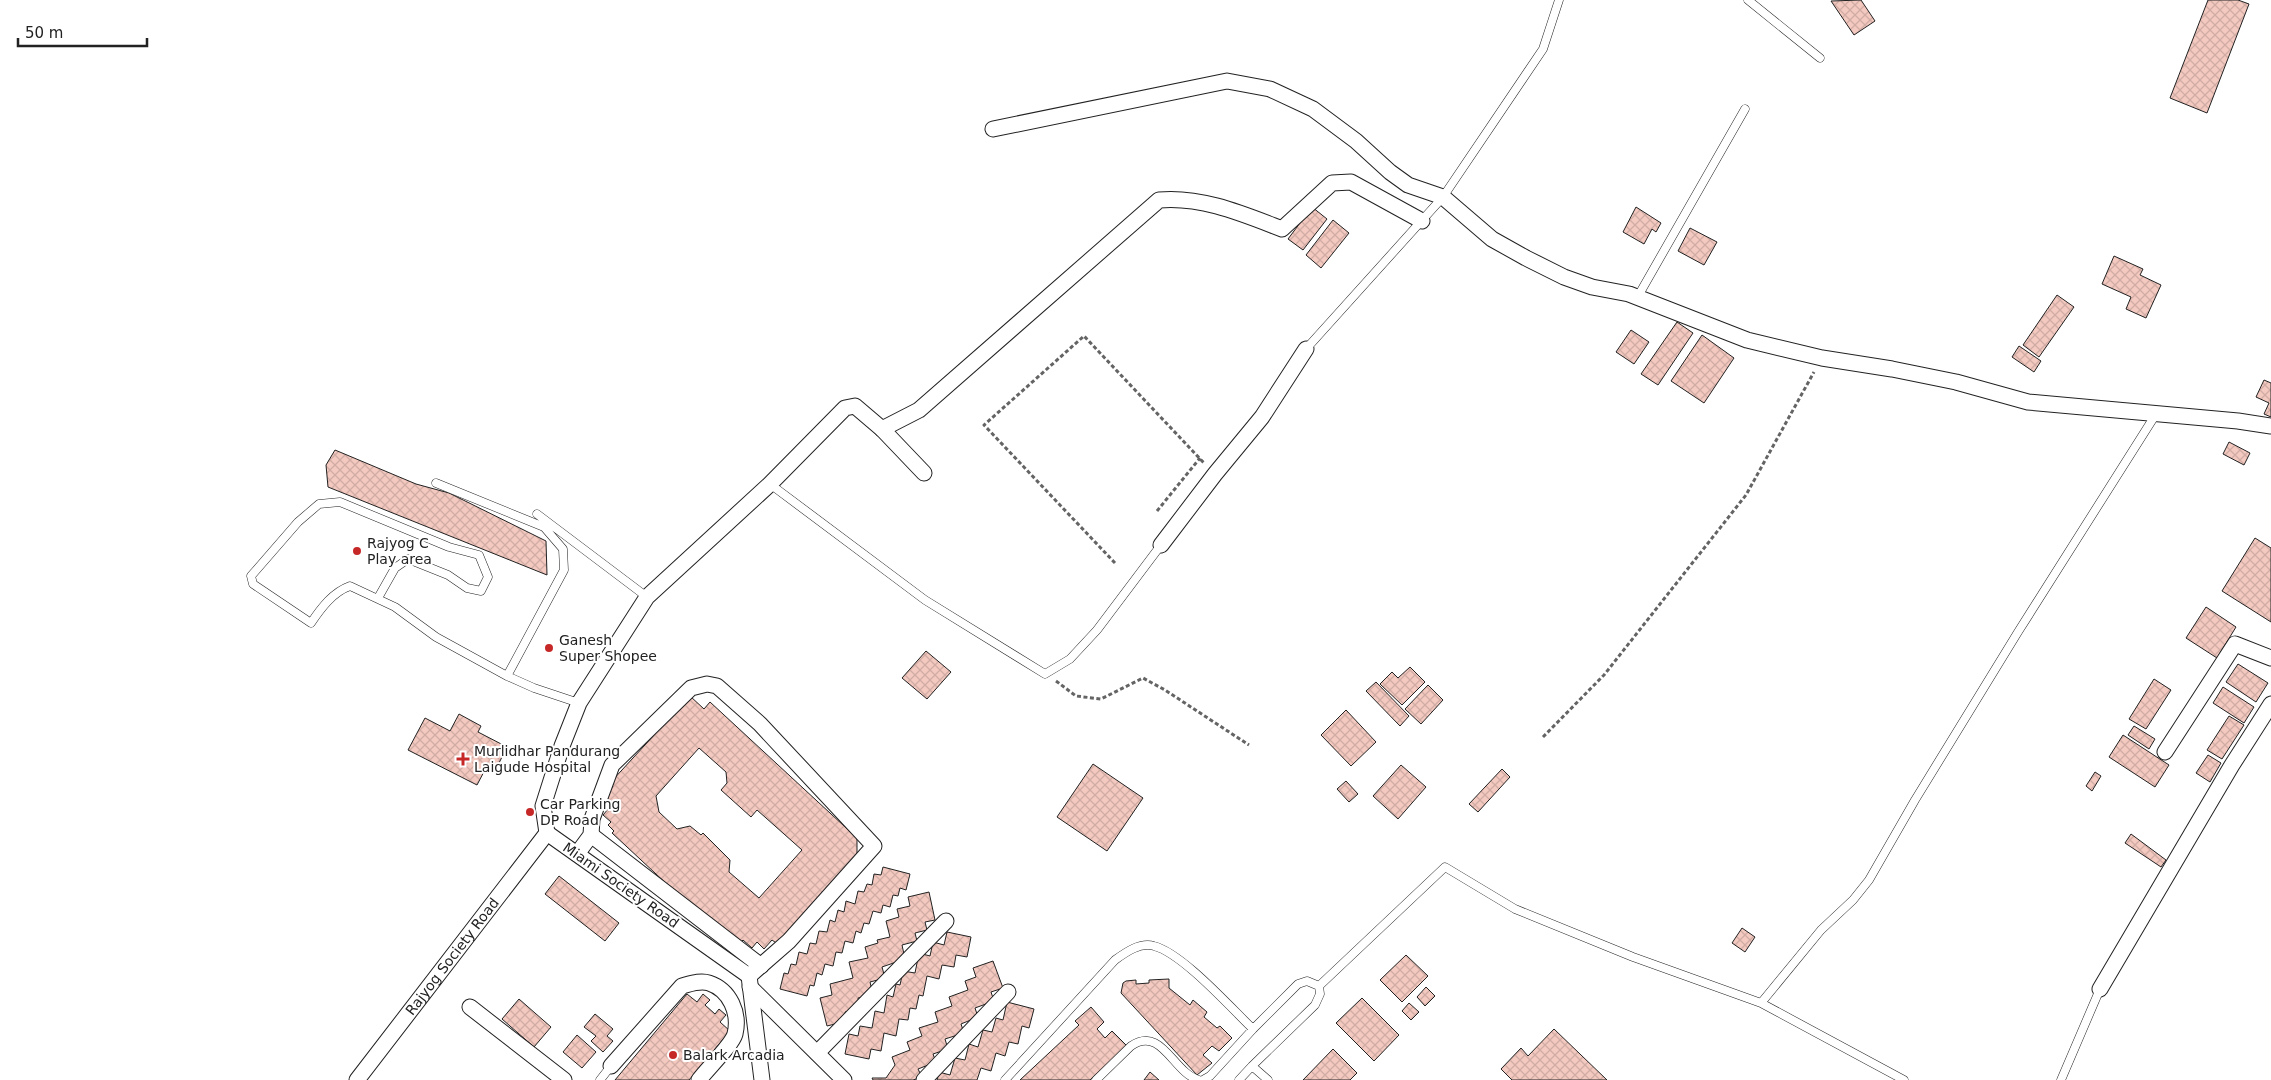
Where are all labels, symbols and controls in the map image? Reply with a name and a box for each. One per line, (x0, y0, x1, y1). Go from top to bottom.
scale bar (18, 15, 146, 47)
text: 50 m (25, 24, 63, 42)
place label: Rajyog C Play area (367, 535, 432, 567)
marker: Rajyog C Play area (351, 545, 363, 557)
place label: Ganesh Super Shopee (559, 632, 657, 664)
marker: Ganesh Super Shopee (543, 642, 555, 654)
place label: Murlidhar Pandurang Laigude Hospital (474, 743, 620, 775)
marker: Murlidhar Pandurang Laigude Hospital (456, 752, 470, 766)
place label: Car Parking DP Road (540, 796, 620, 828)
marker: Car Parking DP Road (524, 806, 536, 818)
street label: Miami Society Road (560, 839, 682, 931)
street label: Rajyog Society Road (402, 895, 502, 1018)
place label: Balark Arcadia (683, 1047, 785, 1063)
marker: Balark Arcadia (667, 1049, 679, 1061)

